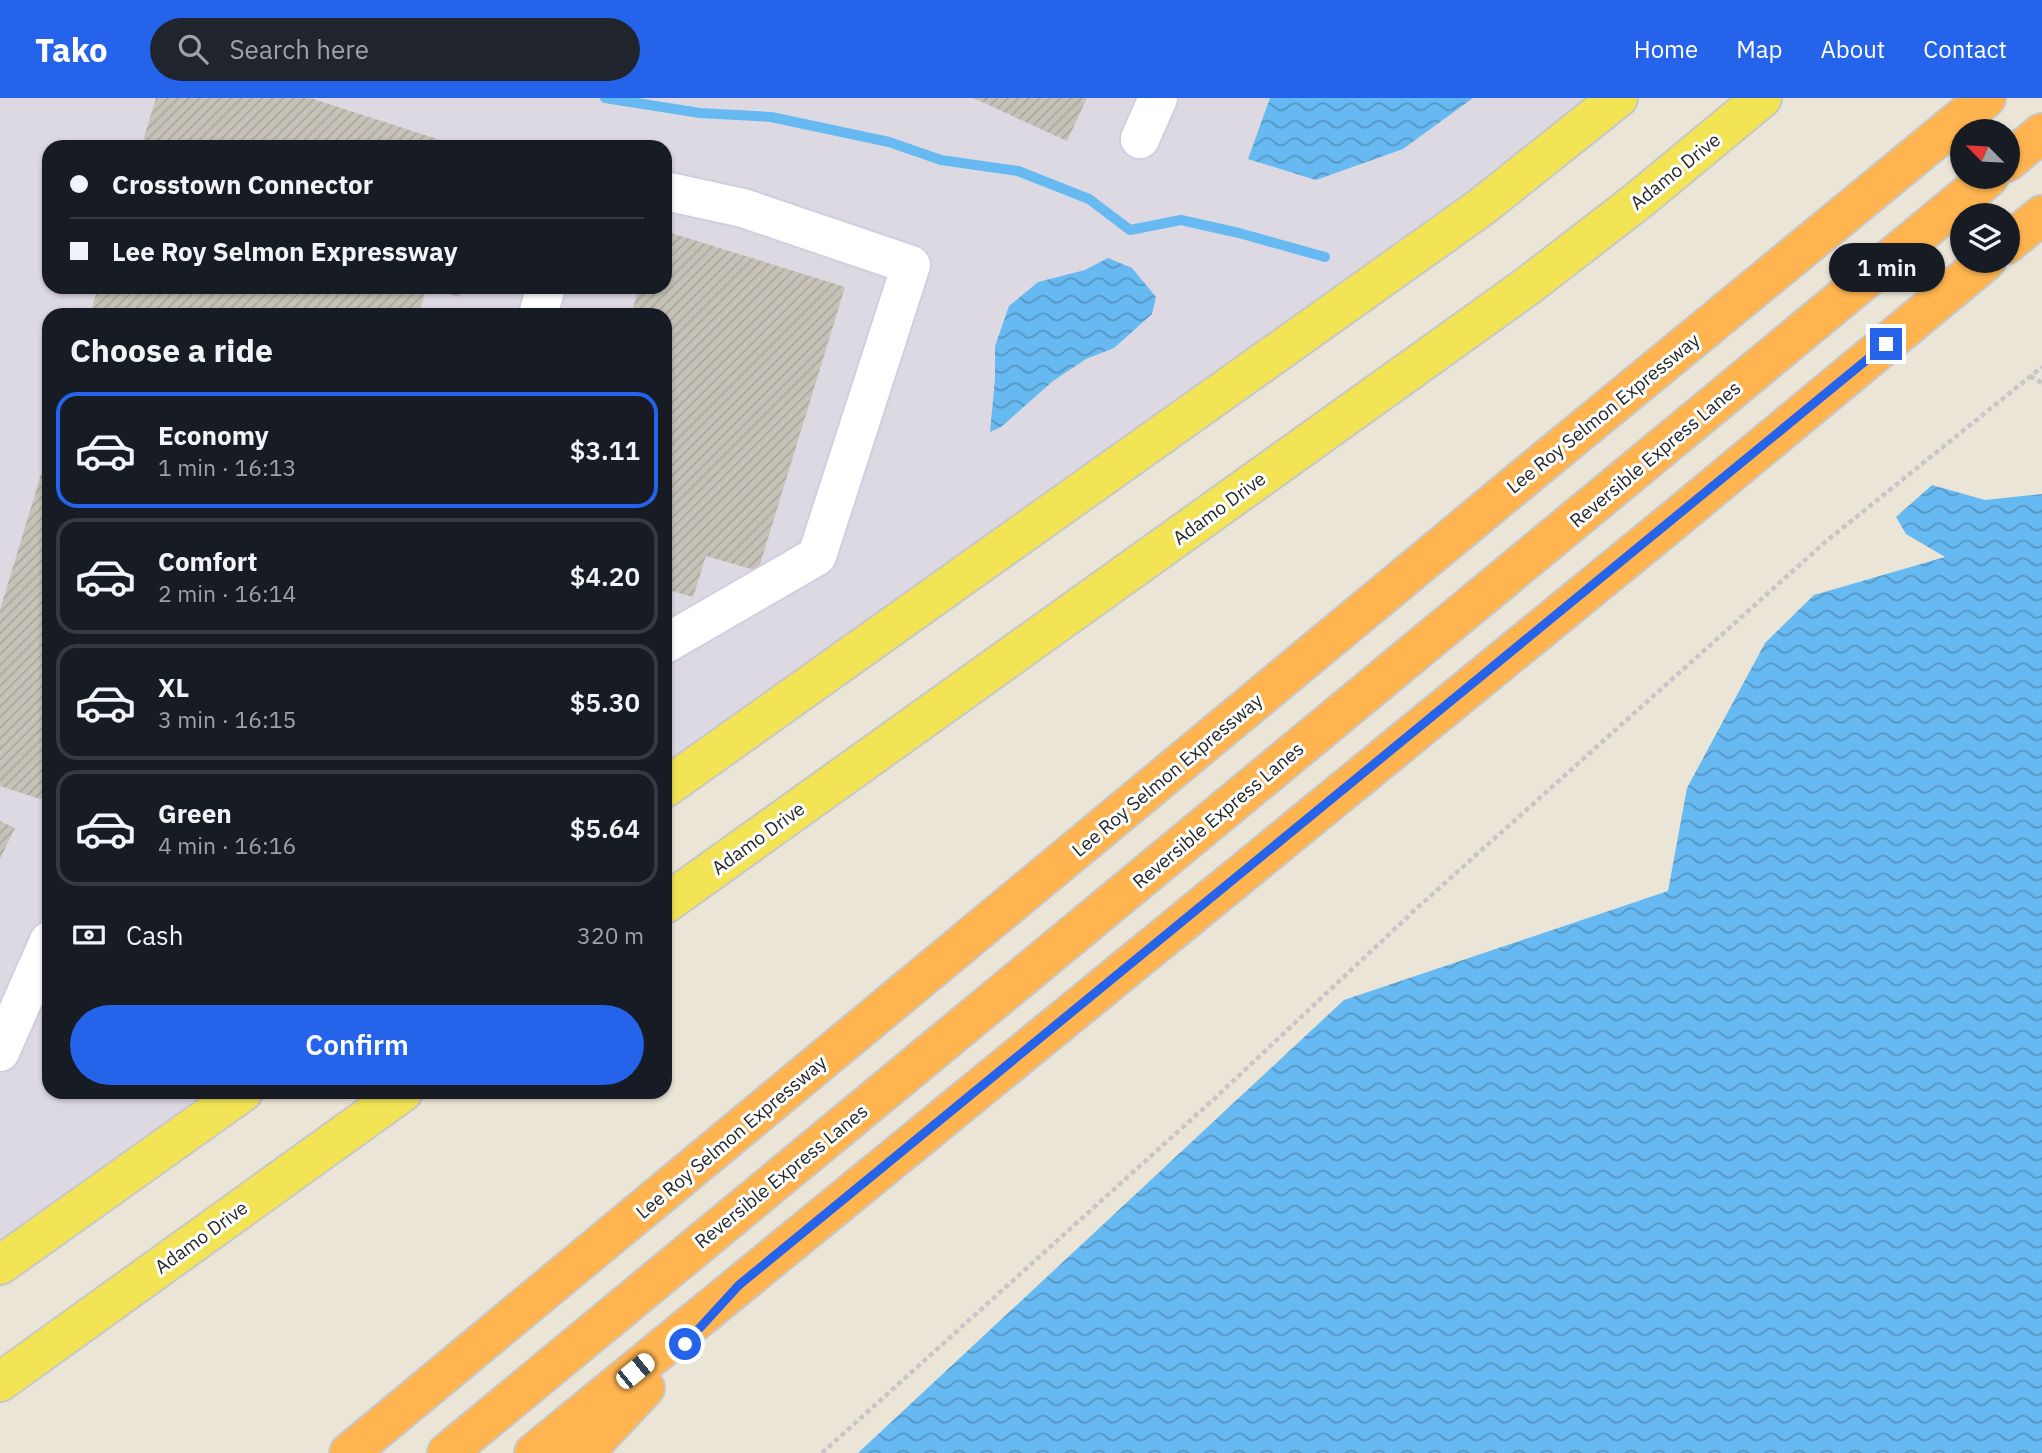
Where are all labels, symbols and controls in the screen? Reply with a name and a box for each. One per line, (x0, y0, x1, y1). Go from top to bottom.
search box (150, 18, 640, 81)
text: Tako (35, 28, 108, 71)
icon: search (174, 30, 212, 68)
text: Search here (230, 32, 369, 66)
text: Home (1634, 33, 1698, 65)
text: Map (1736, 33, 1782, 65)
text: About (1820, 33, 1885, 65)
text: Contact (1923, 33, 2007, 65)
north arrow (1950, 119, 2020, 189)
map controls (1950, 119, 2020, 273)
street label: Adamo Drive (1625, 127, 1725, 215)
text: Crosstown Connector (112, 167, 373, 201)
button: layers (1950, 203, 2020, 273)
text: Lee Roy Selmon Expressway (112, 234, 458, 268)
callout: 1 min (1828, 243, 1944, 292)
text: 1 min (1857, 252, 1917, 282)
street label: Lee Roy Selmon Expressway (1502, 327, 1705, 498)
route end (1870, 328, 1902, 360)
text: Choose a ride (70, 329, 273, 371)
street label: Reversible Express Lanes (1565, 375, 1745, 533)
text: Economy (158, 418, 269, 452)
icon: car (74, 419, 137, 482)
text: $3.11 (570, 433, 640, 467)
text: 1 min · 16:13 (158, 452, 296, 482)
street label: Adamo Drive (1168, 466, 1270, 550)
text: Comfort (158, 544, 257, 578)
icon: car (74, 545, 137, 608)
text: $4.20 (570, 559, 640, 593)
text: 2 min · 16:14 (158, 578, 296, 608)
text: XL (158, 670, 189, 704)
icon: car (74, 671, 137, 734)
text: $5.30 (570, 685, 640, 719)
street label: Lee Roy Selmon Expressway (1067, 688, 1268, 862)
text: 3 min · 16:15 (158, 704, 296, 734)
street label: Reversible Express Lanes (1128, 736, 1308, 894)
text: Green (158, 796, 232, 830)
street label: Adamo Drive (707, 796, 809, 880)
icon: car (74, 797, 137, 860)
text: $5.64 (570, 811, 640, 845)
text: 4 min · 16:16 (158, 830, 296, 860)
icon: cash (70, 916, 108, 954)
text: Cash (126, 918, 183, 952)
text: 320 m (577, 920, 644, 950)
button: Confirm (70, 1005, 644, 1085)
street label: Lee Roy Selmon Expressway (631, 1050, 832, 1224)
street label: Reversible Express Lanes (690, 1099, 872, 1253)
street label: Adamo Drive (150, 1195, 252, 1279)
route start (669, 1328, 701, 1360)
car (613, 1350, 658, 1392)

